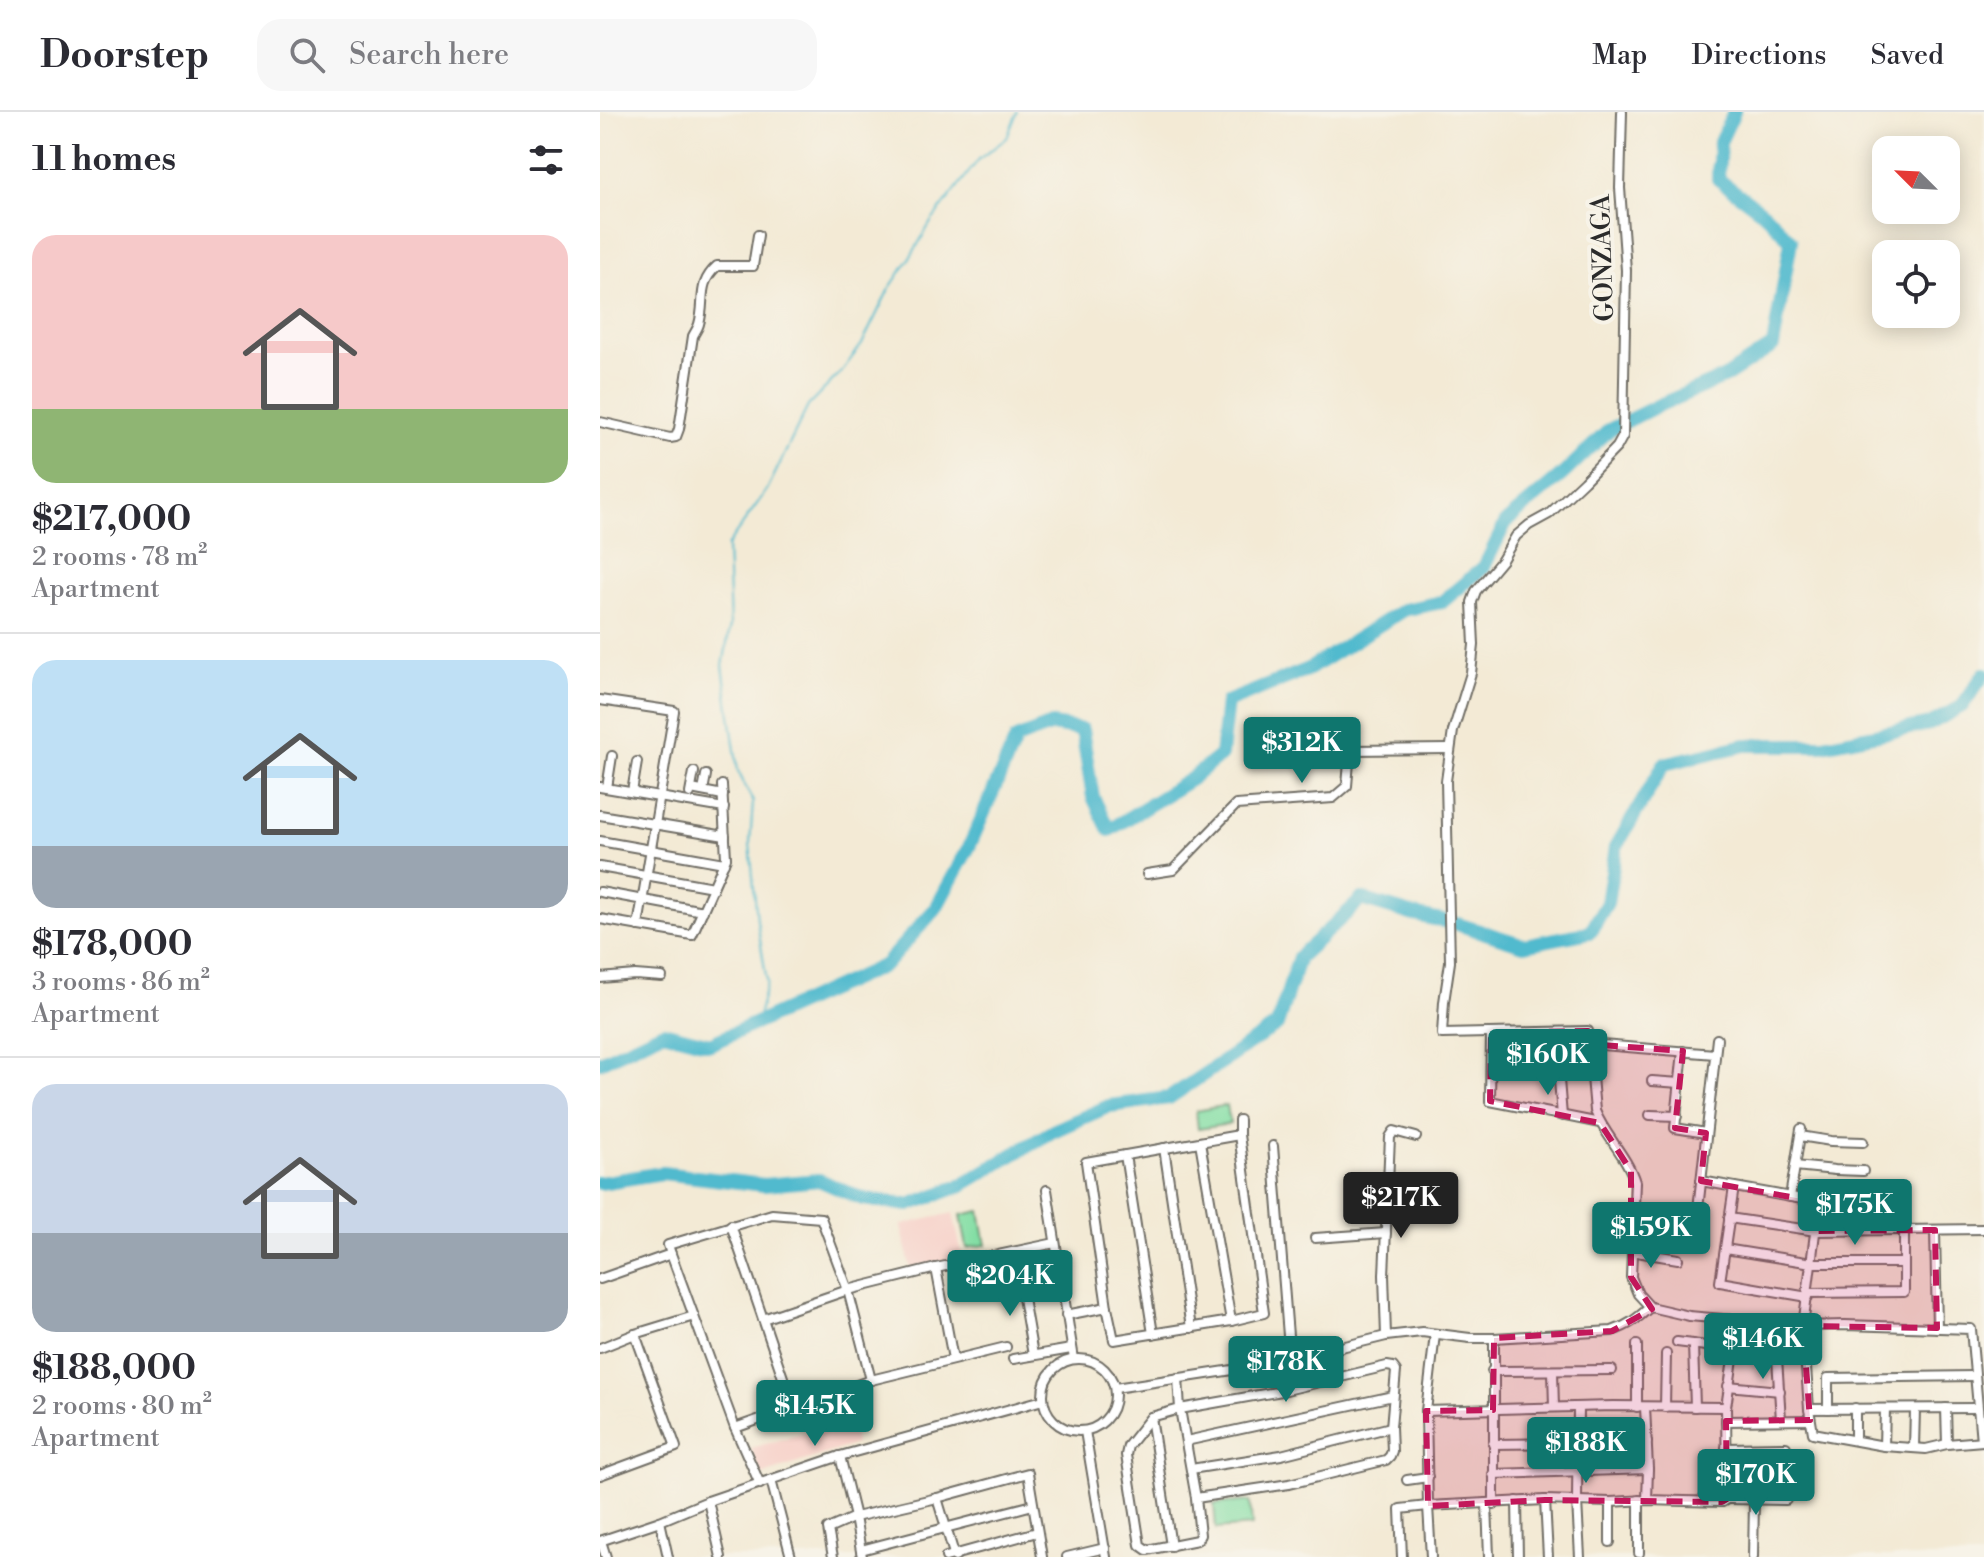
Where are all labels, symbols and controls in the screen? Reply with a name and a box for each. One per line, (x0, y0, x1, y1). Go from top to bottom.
search box (257, 19, 817, 91)
text: Doorstep (40, 32, 209, 79)
icon: search (285, 33, 329, 77)
text: Search here (349, 36, 509, 74)
text: Map (1592, 38, 1647, 73)
text: Directions (1691, 38, 1826, 73)
text: Saved (1870, 38, 1944, 73)
north arrow (1872, 136, 1960, 224)
map controls (1872, 136, 1960, 328)
icon: filters (524, 138, 568, 182)
text: 11 homes (32, 139, 176, 181)
street label: GONZAGA (1585, 193, 1621, 322)
button: locate (1872, 240, 1960, 328)
icon: home (228, 287, 372, 431)
text: $217,000 (32, 499, 191, 541)
text: 2 rooms · 78 m² (32, 541, 207, 573)
text: Apartment (32, 573, 160, 605)
icon: home (228, 712, 372, 856)
pin: $312K (1246, 717, 1358, 785)
text: $312K (1262, 727, 1342, 759)
text: $178,000 (32, 924, 192, 966)
text: 3 rooms · 86 m² (32, 966, 210, 998)
text: Apartment (32, 998, 160, 1030)
pin: $160K (1492, 1029, 1604, 1097)
text: $160K (1506, 1039, 1590, 1071)
icon: home (228, 1136, 372, 1280)
pin: $217K (1345, 1172, 1457, 1240)
pin: $175K (1799, 1179, 1911, 1247)
text: $217K (1361, 1182, 1441, 1214)
text: $175K (1816, 1189, 1894, 1221)
pin: $159K (1595, 1202, 1707, 1270)
text: $159K (1610, 1212, 1692, 1244)
pin: $204K (954, 1250, 1066, 1318)
text: $204K (965, 1260, 1055, 1292)
pin: $146K (1707, 1313, 1819, 1381)
text: $146K (1722, 1323, 1804, 1355)
pin: $178K (1230, 1336, 1342, 1404)
text: $178K (1246, 1346, 1326, 1378)
text: $188,000 (32, 1348, 196, 1390)
pin: $145K (759, 1380, 871, 1448)
text: 2 rooms · 80 m² (32, 1390, 212, 1422)
text: $145K (774, 1390, 856, 1422)
pin: $188K (1530, 1417, 1642, 1485)
text: Apartment (32, 1422, 160, 1454)
text: $188K (1545, 1427, 1627, 1459)
pin: $170K (1700, 1449, 1812, 1517)
text: $170K (1716, 1459, 1796, 1491)

